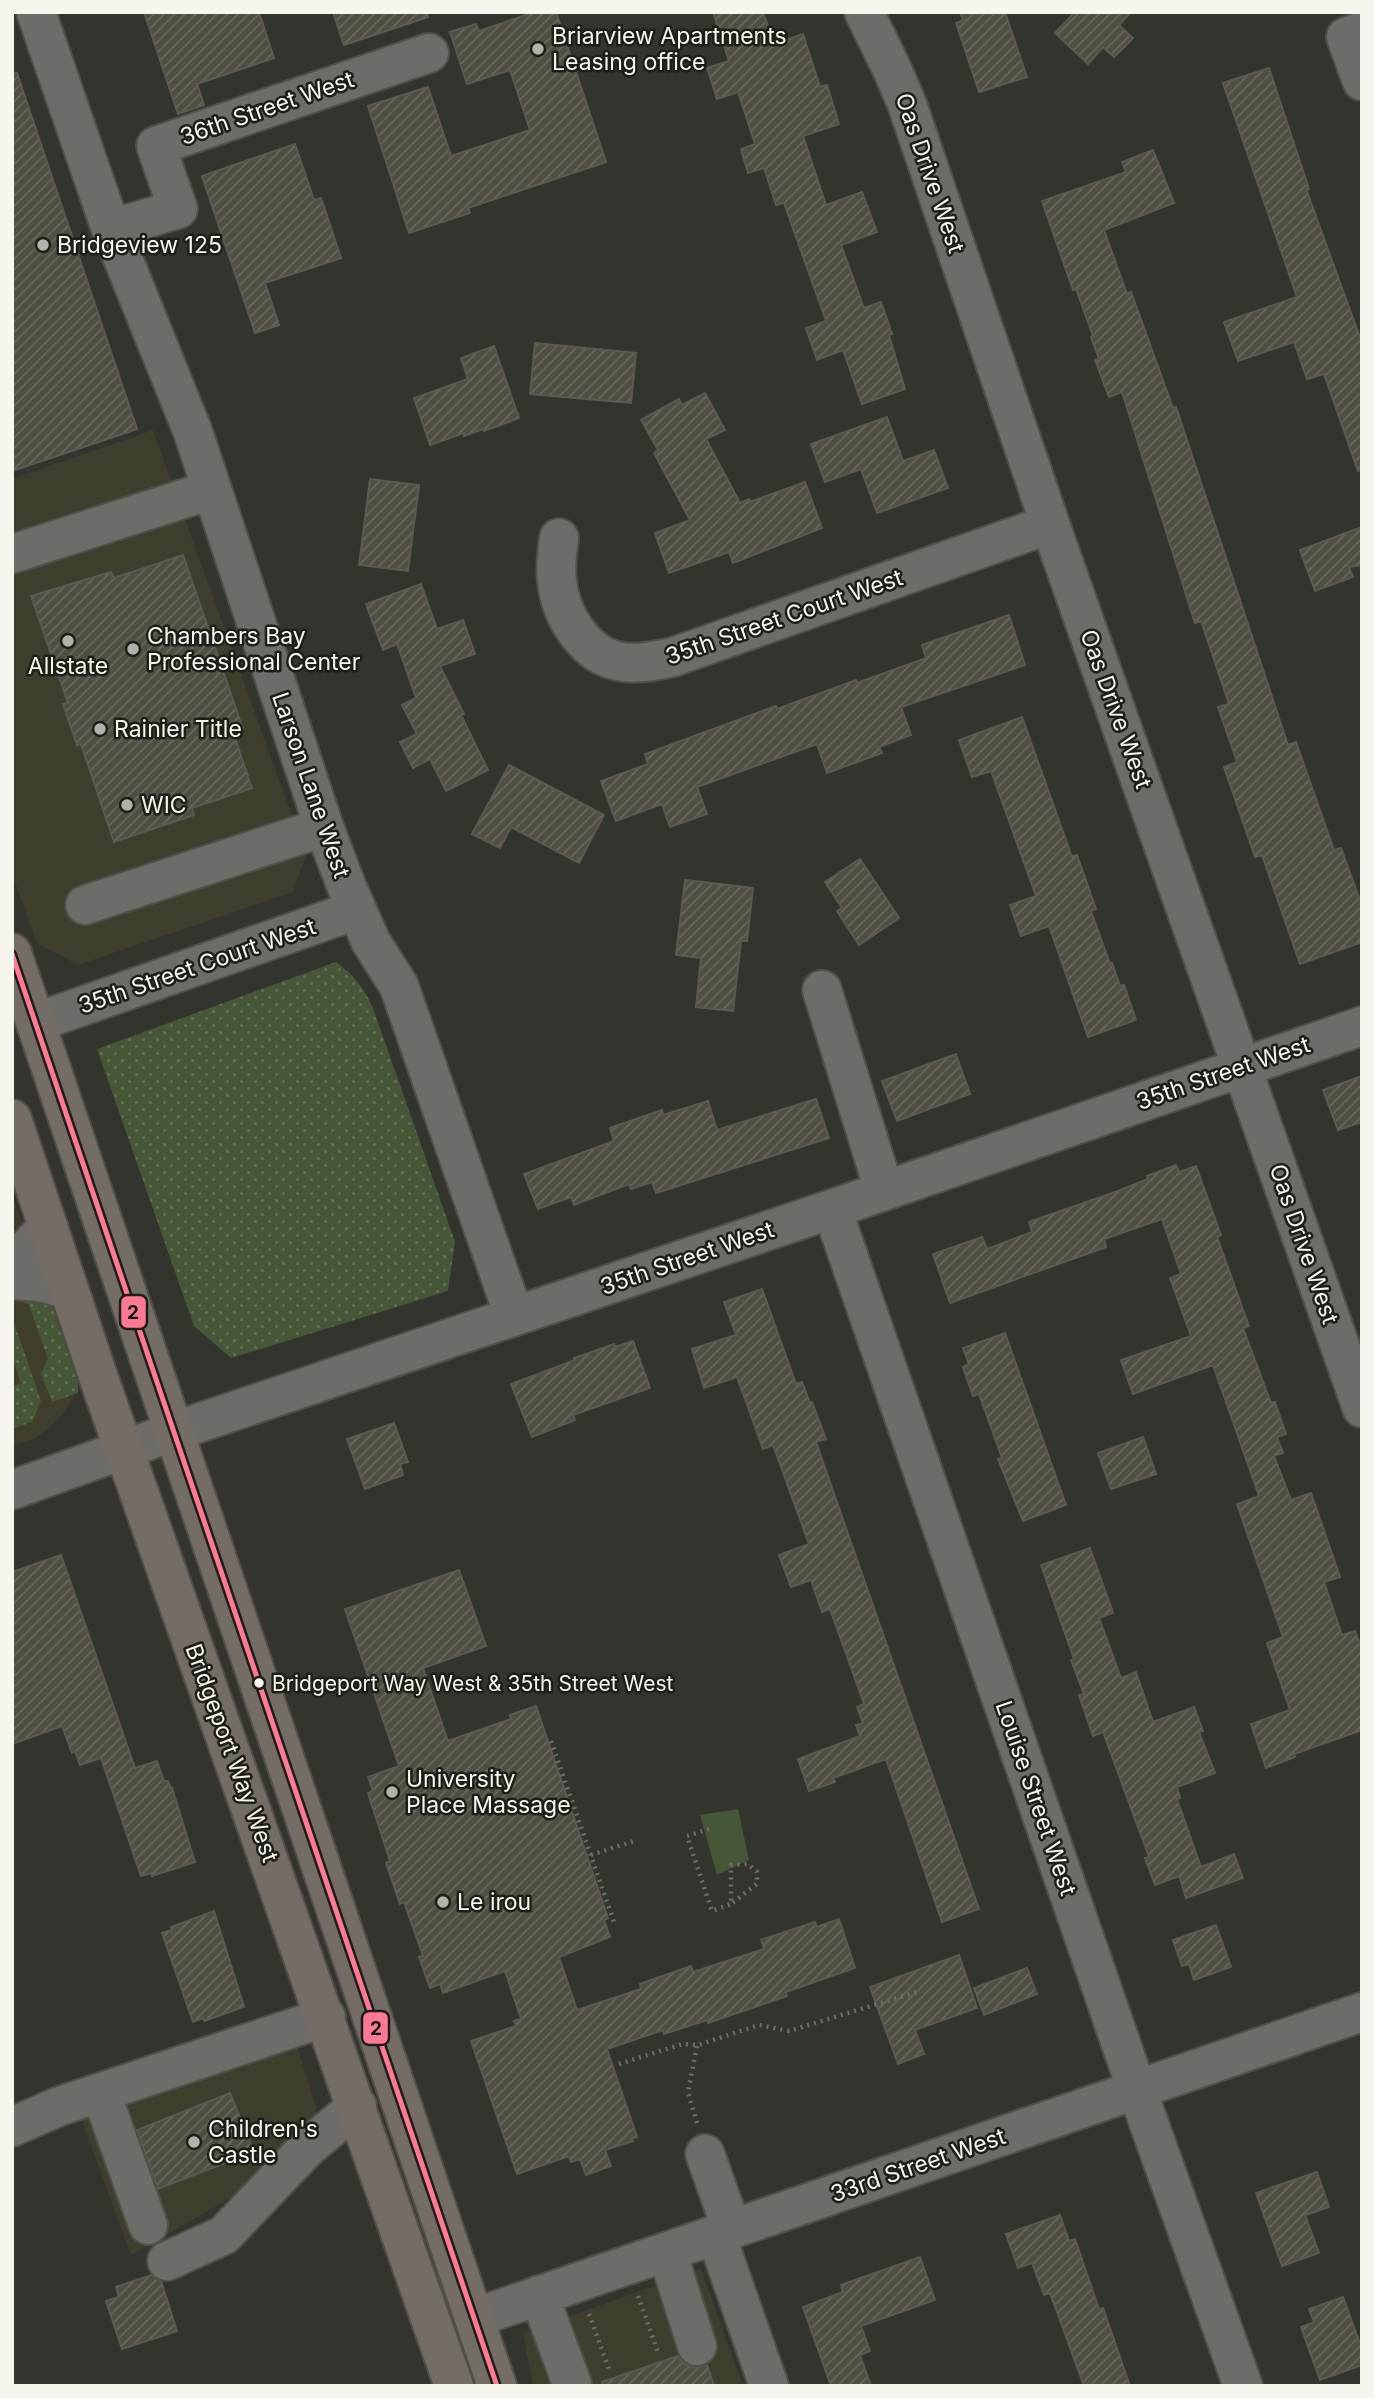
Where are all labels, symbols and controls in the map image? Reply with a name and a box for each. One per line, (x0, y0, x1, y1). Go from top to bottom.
place label: Briarview Apartments Leasing office (552, 22, 787, 76)
marker: Briarview Apartments Leasing office (530, 41, 546, 57)
street label: 36th Street West (176, 65, 358, 151)
street label: Oas Drive West (890, 89, 971, 257)
place label: Bridgeview 125 (57, 231, 222, 259)
marker: Bridgeview 125 (35, 237, 51, 253)
street label: 35th Street Court West (662, 563, 907, 671)
place label: Chambers Bay Professional Center (147, 622, 361, 676)
street label: Oas Drive West (1074, 626, 1158, 793)
marker: Allstate (60, 633, 76, 649)
marker: Chambers Bay Professional Center (125, 641, 141, 657)
place label: Allstate (28, 652, 108, 680)
street label: Larson Lane West (266, 688, 356, 882)
place label: Rainier Title (114, 715, 242, 743)
marker: Rainier Title (92, 721, 108, 737)
place label: WIC (141, 791, 187, 819)
marker: WIC (119, 797, 135, 813)
street label: 35th Street Court West (75, 912, 320, 1020)
street label: 35th Street West (1133, 1030, 1314, 1116)
street label: Oas Drive West (1264, 1160, 1345, 1328)
street label: 35th Street West (597, 1215, 778, 1301)
line badge: 2 (120, 1295, 147, 1329)
text: 2 (127, 1301, 139, 1324)
street label: Bridgeport Way West (179, 1640, 285, 1866)
place label: Bridgeport Way West & 35th Street West (272, 1671, 674, 1696)
marker: Bridgeport Way West & 35th Street West (252, 1676, 266, 1690)
street label: Louise Street West (990, 1697, 1083, 1899)
place label: University Place Massage (406, 1765, 571, 1819)
marker: University Place Massage (384, 1784, 400, 1800)
place label: Le irou (457, 1888, 531, 1916)
marker: Le irou (435, 1894, 451, 1910)
line badge: 2 (362, 2011, 389, 2045)
text: 2 (370, 2017, 382, 2040)
place label: Children's Castle (208, 2115, 318, 2169)
street label: 33rd Street West (827, 2122, 1010, 2208)
marker: Children's Castle (186, 2134, 202, 2150)

